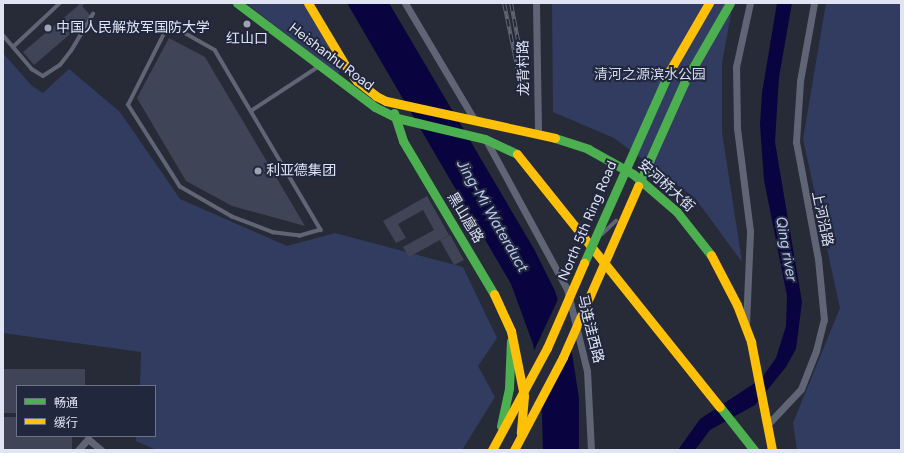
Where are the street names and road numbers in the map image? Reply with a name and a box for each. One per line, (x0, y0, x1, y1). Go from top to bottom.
street label: Heishanhu Road (285, 20, 377, 94)
street label: 龙背村路 (515, 40, 533, 96)
street label: 安河桥大街 (634, 156, 698, 216)
street label: North 5th Ring Road (555, 159, 621, 283)
street label: 黑山扈路 (443, 190, 487, 246)
street label: 上河沿路 (808, 190, 836, 248)
street label: 马连洼西路 (573, 293, 607, 365)

